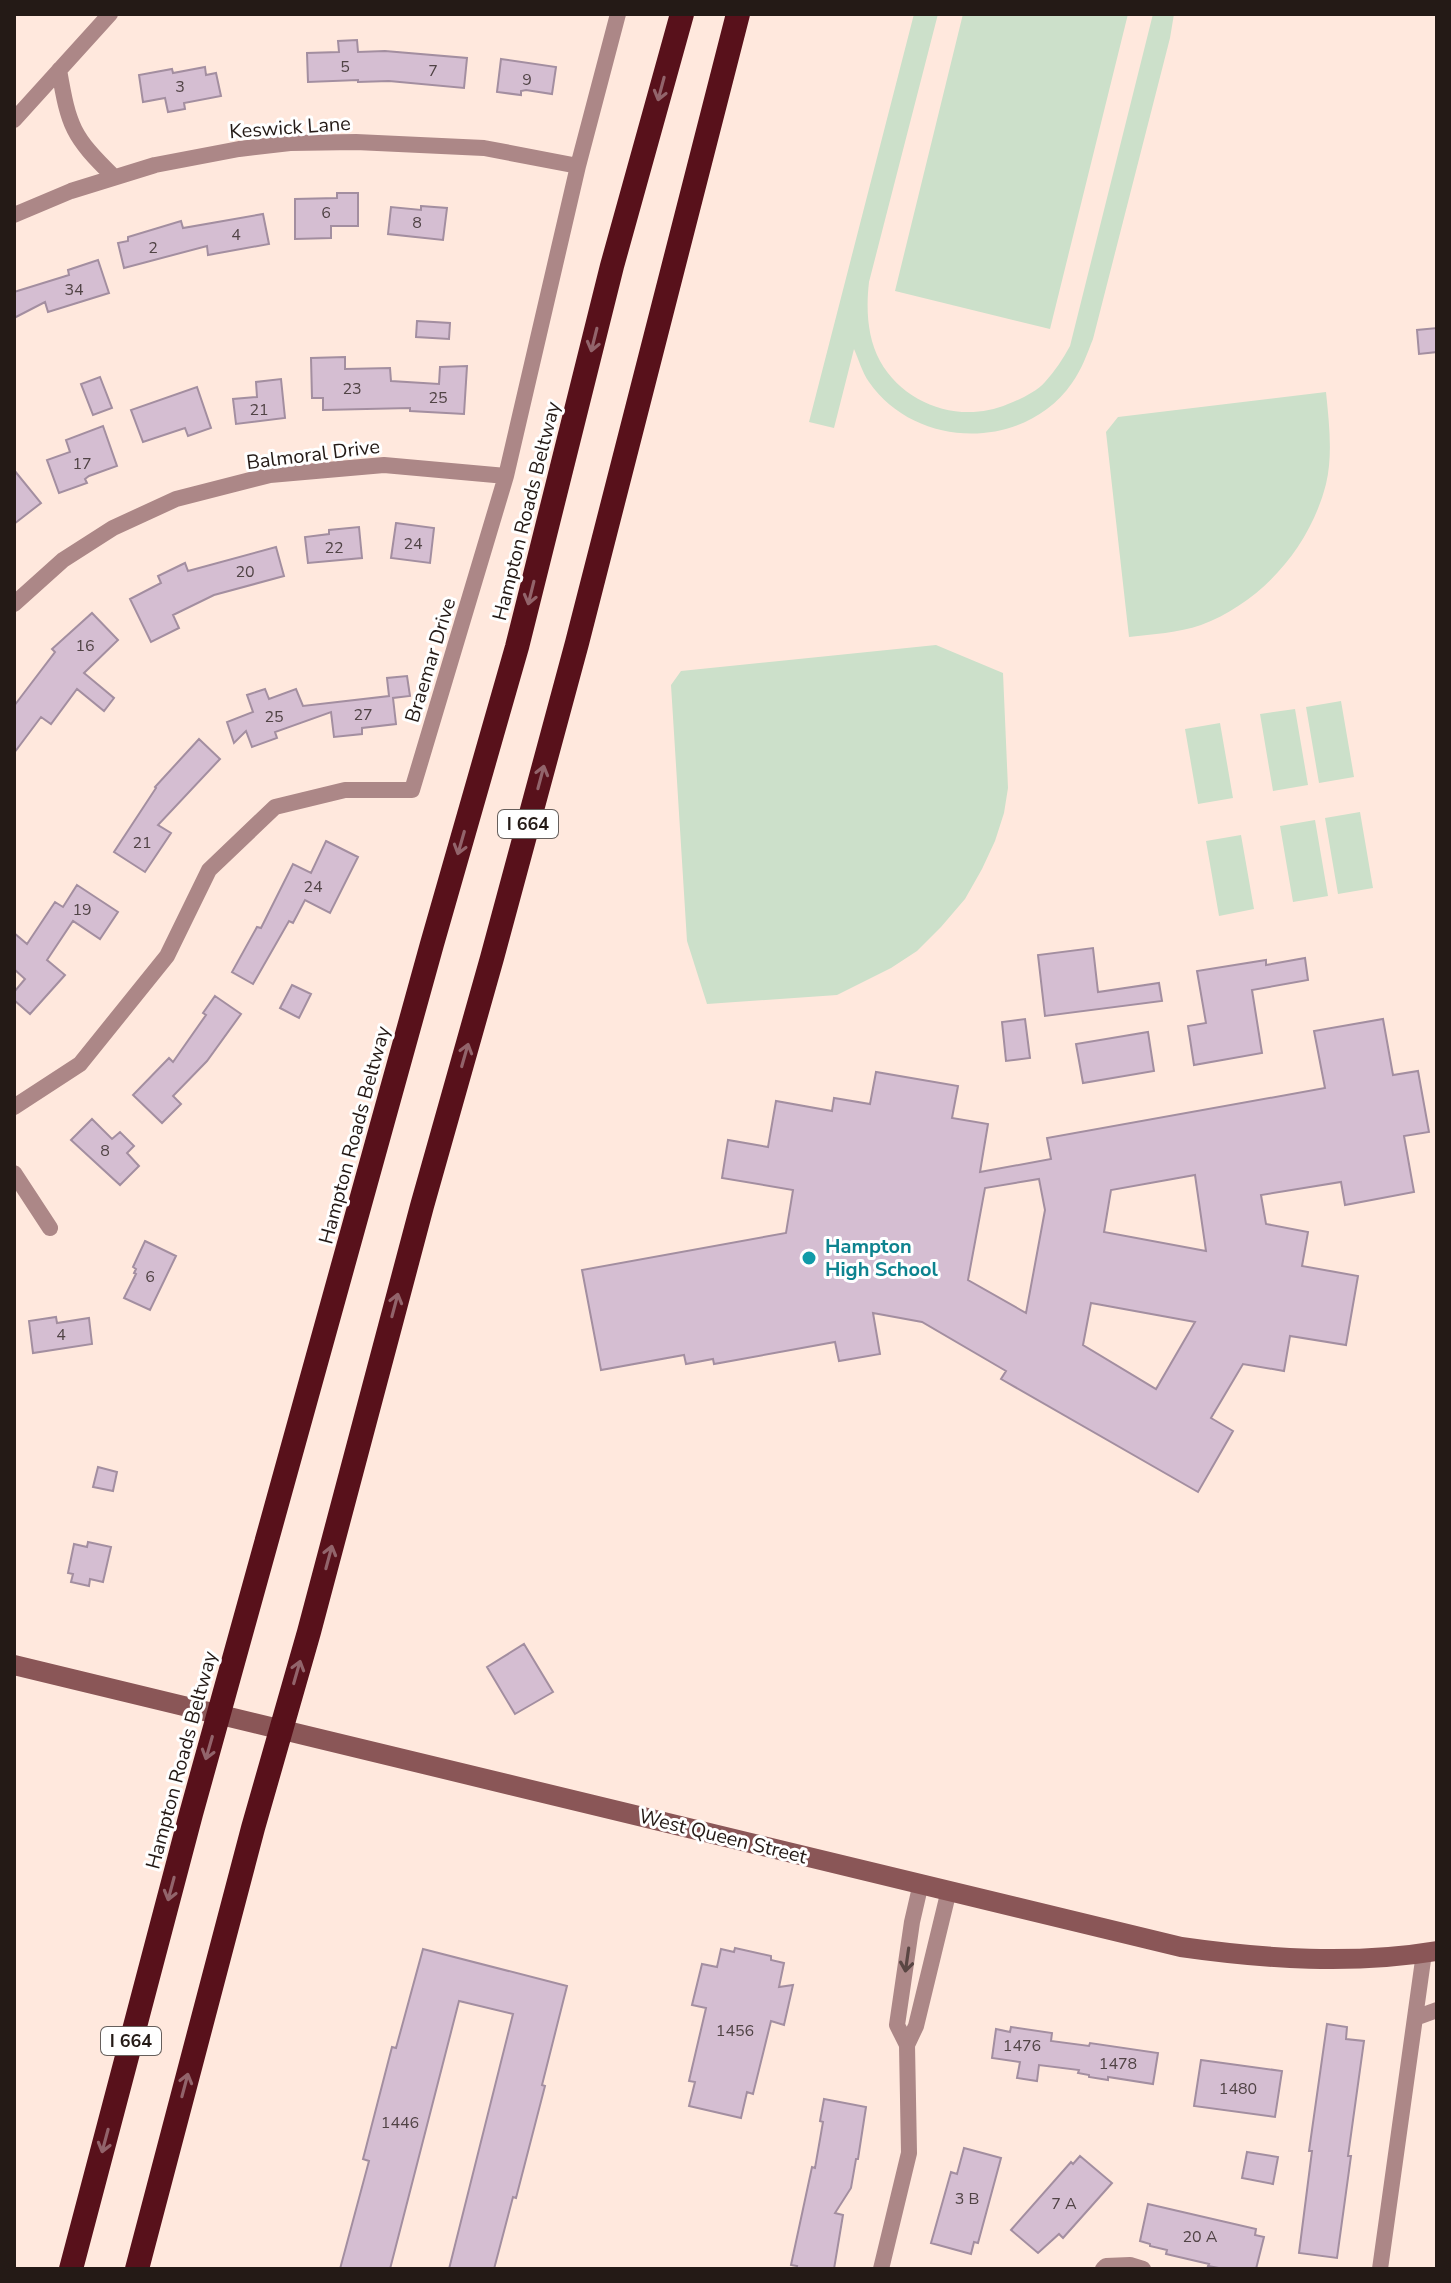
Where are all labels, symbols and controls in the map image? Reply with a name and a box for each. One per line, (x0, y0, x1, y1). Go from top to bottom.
house number: 5 (340, 56, 350, 78)
house number: 7 (428, 60, 438, 82)
house number: 9 (522, 69, 532, 91)
house number: 3 (175, 76, 185, 98)
one-way arrow (653, 76, 668, 102)
street label: Keswick Lane (228, 110, 352, 145)
house number: 6 (321, 202, 331, 224)
house number: 8 (412, 212, 422, 234)
house number: 4 (231, 224, 241, 246)
house number: 2 (148, 237, 158, 259)
house number: 34 (64, 279, 84, 301)
one-way arrow (585, 327, 600, 353)
house number: 23 (342, 378, 362, 400)
house number: 25 (428, 387, 448, 409)
street label: Hampton Roads Beltway (486, 398, 567, 623)
house number: 21 (249, 399, 269, 421)
street label: Balmoral Drive (245, 433, 381, 476)
house number: 17 (72, 453, 92, 475)
house number: 24 (403, 533, 423, 555)
house number: 22 (324, 537, 344, 559)
house number: 20 (235, 561, 255, 583)
one-way arrow (522, 579, 537, 605)
street label: Braemar Drive (399, 594, 462, 726)
house number: 16 (75, 635, 95, 657)
house number: 27 (353, 704, 373, 726)
house number: 25 (264, 706, 284, 728)
one-way arrow (534, 764, 549, 790)
road number: I 664 (498, 810, 558, 838)
one-way arrow (453, 830, 467, 855)
house number: 21 (132, 832, 152, 854)
house number: 24 (303, 876, 323, 898)
house number: 19 (72, 899, 92, 921)
street label: Hampton Roads Beltway (312, 1022, 397, 1247)
one-way arrow (458, 1042, 473, 1068)
house number: 8 (100, 1140, 110, 1162)
place label: Hampton High School (825, 1233, 939, 1283)
marker: Hampton High School (800, 1249, 818, 1267)
house number: 6 (145, 1266, 155, 1288)
one-way arrow (389, 1293, 404, 1319)
house number: 4 (56, 1324, 66, 1346)
one-way arrow (322, 1544, 337, 1570)
street label: Hampton Roads Beltway (139, 1647, 224, 1872)
one-way arrow (290, 1660, 305, 1686)
one-way arrow (201, 1734, 216, 1760)
street label: West Queen Street (636, 1803, 811, 1871)
one-way arrow (163, 1876, 178, 1902)
one-way arrow (899, 1947, 914, 1972)
house number: 1456 (716, 2020, 754, 2042)
road number: I 664 (101, 2027, 161, 2055)
house number: 1476 (1003, 2035, 1041, 2057)
house number: 1478 (1099, 2053, 1137, 2075)
one-way arrow (179, 2073, 194, 2099)
house number: 1480 (1219, 2078, 1257, 2100)
house number: 1446 (381, 2112, 419, 2134)
one-way arrow (96, 2127, 111, 2153)
house number: 3 B (955, 2188, 979, 2210)
house number: 7 A (1051, 2193, 1077, 2215)
house number: 20 A (1183, 2226, 1218, 2248)

